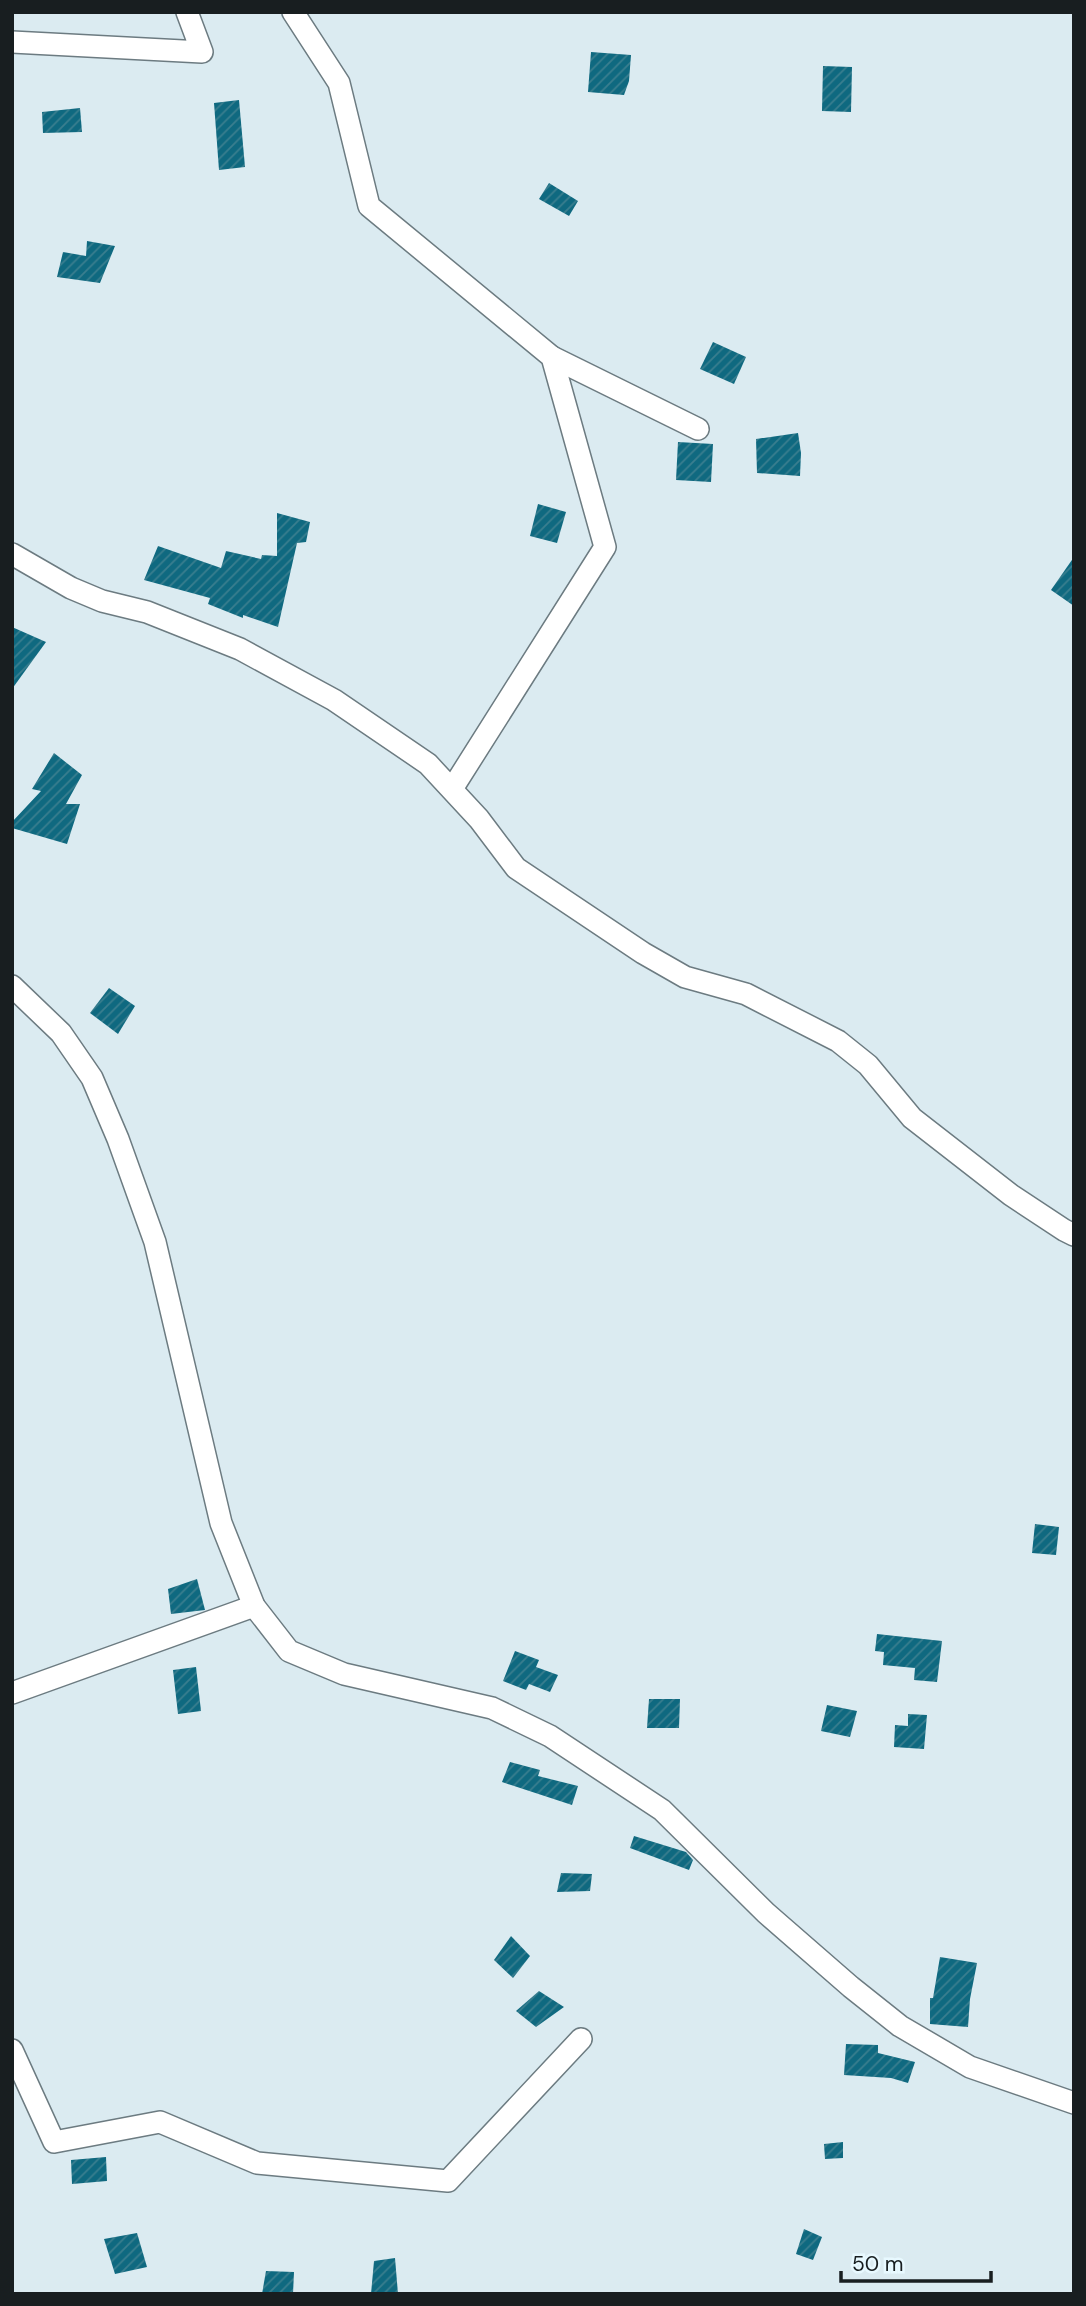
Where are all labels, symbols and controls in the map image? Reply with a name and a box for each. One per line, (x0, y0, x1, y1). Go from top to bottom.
scale bar (841, 2240, 992, 2284)
text: 50 m (852, 2250, 903, 2278)

